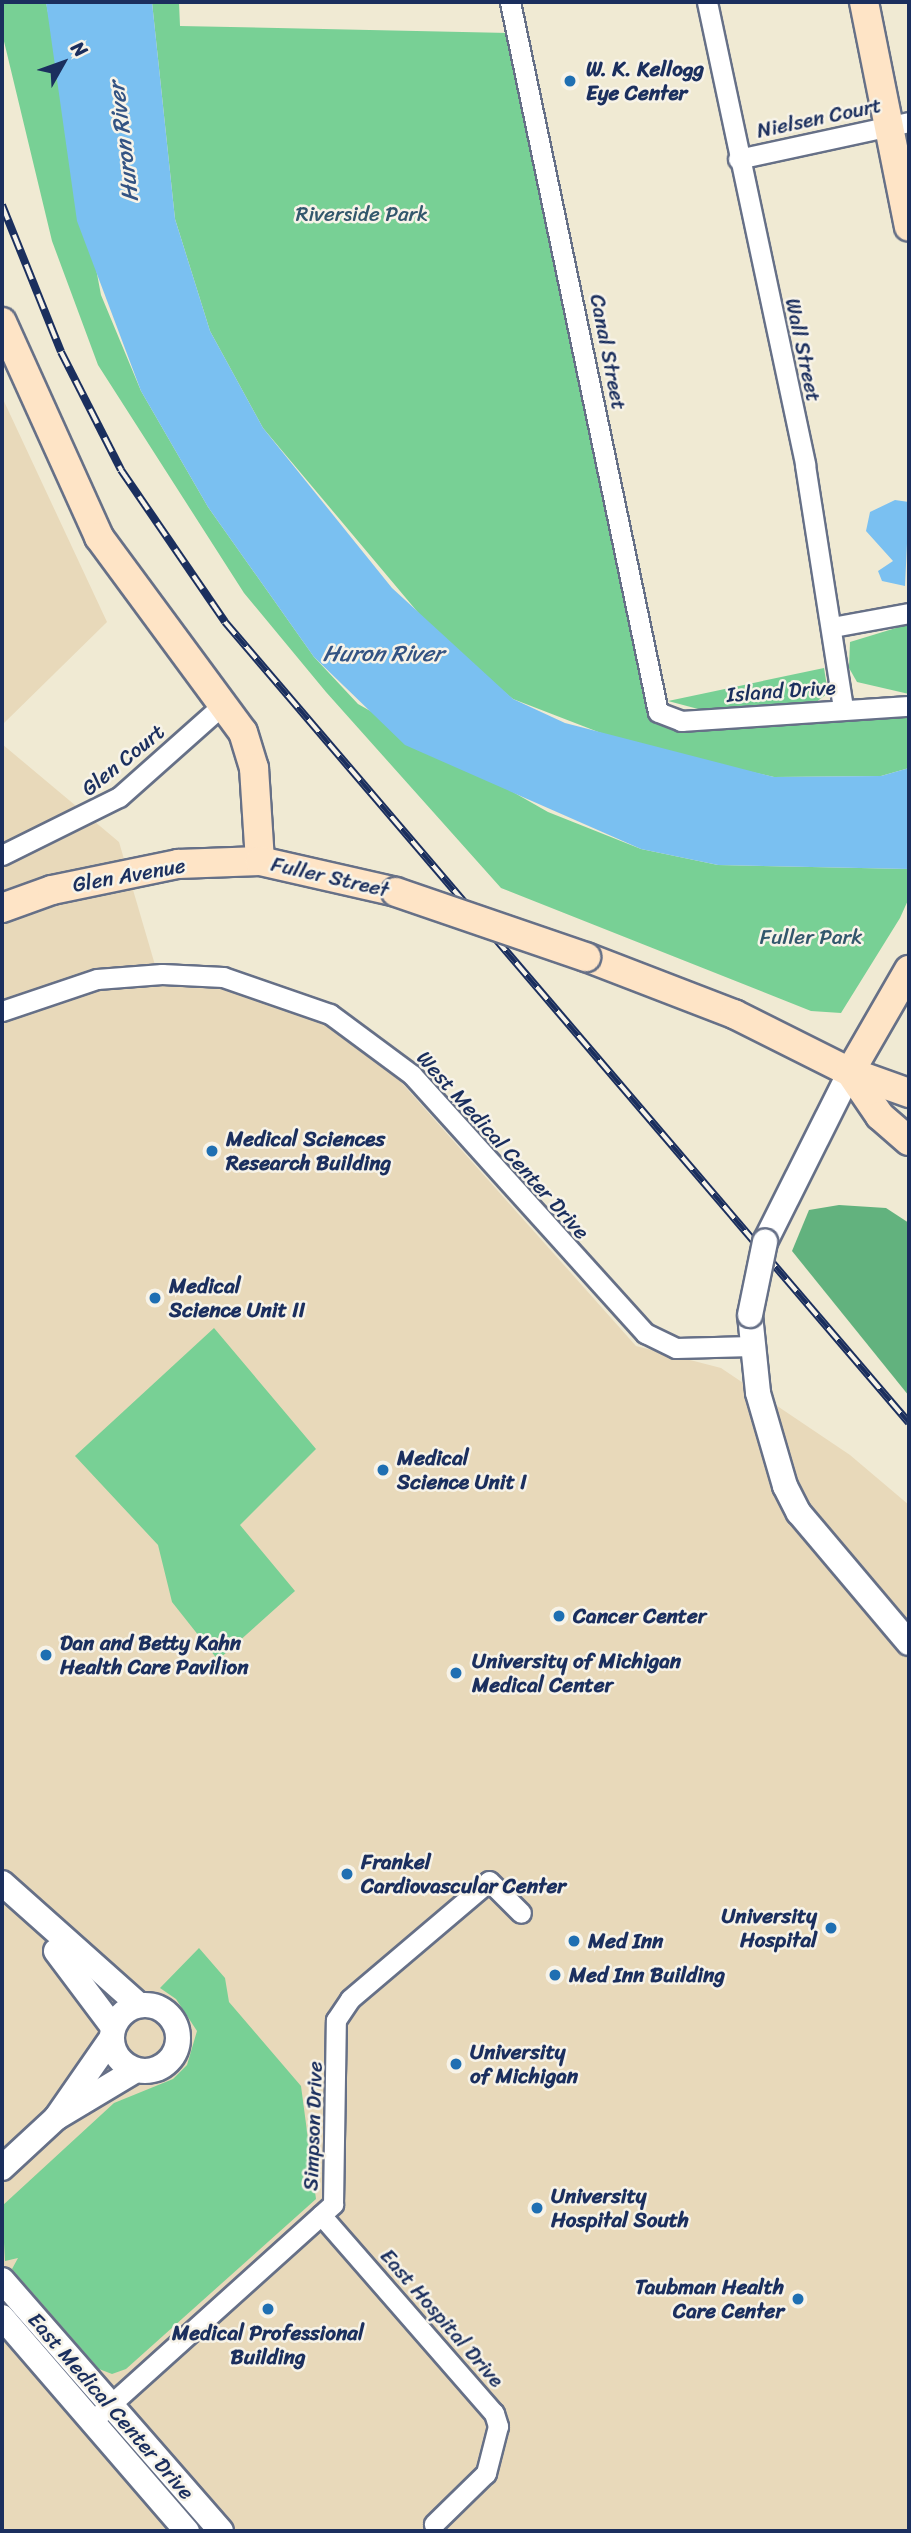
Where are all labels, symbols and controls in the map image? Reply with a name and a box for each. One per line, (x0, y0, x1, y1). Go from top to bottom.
north arrow (28, 28, 98, 98)
text: N (63, 34, 96, 65)
place label: W. K. Kellogg Eye Center (586, 56, 704, 106)
marker: W. K. Kellogg Eye Center (560, 71, 580, 91)
water label: Huron River (103, 81, 145, 203)
street label: Nielsen Court (754, 93, 884, 143)
park label: Riverside Park (296, 201, 428, 227)
street label: Canal Street (584, 292, 632, 412)
street label: Wall Street (780, 296, 826, 404)
water label: Huron River (323, 640, 443, 668)
street label: Island Drive (725, 675, 837, 707)
street label: Glen Court (76, 719, 170, 801)
street label: Fuller Street (268, 851, 392, 903)
street label: Glen Avenue (71, 853, 187, 897)
park label: Fuller Park (760, 924, 862, 950)
street label: West Medical Center Drive (412, 1045, 594, 1245)
place label: Medical Sciences Research Building (226, 1126, 391, 1176)
marker: Medical Sciences Research Building (204, 1143, 220, 1159)
place label: Medical Science Unit II (169, 1273, 307, 1323)
marker: Medical Science Unit II (147, 1290, 163, 1306)
place label: Medical Science Unit I (397, 1445, 529, 1495)
marker: Medical Science Unit I (375, 1462, 391, 1478)
place label: Cancer Center (573, 1603, 707, 1629)
marker: Cancer Center (551, 1608, 567, 1624)
place label: Dan and Betty Kahn Health Care Pavilion (60, 1630, 249, 1680)
marker: Dan and Betty Kahn Health Care Pavilion (38, 1647, 54, 1663)
place label: University of Michigan Medical Center (472, 1648, 681, 1698)
marker: University of Michigan Medical Center (446, 1663, 466, 1683)
place label: Frankel Cardiovascular Center (361, 1849, 567, 1899)
marker: Frankel Cardiovascular Center (339, 1866, 355, 1882)
place label: University Hospital (721, 1903, 817, 1953)
marker: University Hospital (823, 1920, 839, 1936)
place label: Med Inn (588, 1928, 663, 1954)
marker: Med Inn (566, 1933, 582, 1949)
place label: Med Inn Building (569, 1962, 725, 1988)
marker: Med Inn Building (547, 1967, 563, 1983)
place label: University of Michigan (470, 2039, 578, 2089)
marker: University of Michigan (448, 2056, 464, 2072)
street label: Simpson Drive (298, 2061, 328, 2191)
place label: University Hospital South (551, 2183, 689, 2233)
marker: University Hospital South (529, 2200, 545, 2216)
street label: East Hospital Drive (375, 2243, 509, 2393)
place label: Taubman Health Care Center (635, 2274, 784, 2324)
marker: Taubman Health Care Center (790, 2291, 806, 2307)
marker: Medical Professional Building (260, 2301, 276, 2317)
street label: East Medical Center Drive (23, 2307, 199, 2505)
place label: Medical Professional Building (172, 2320, 364, 2370)

